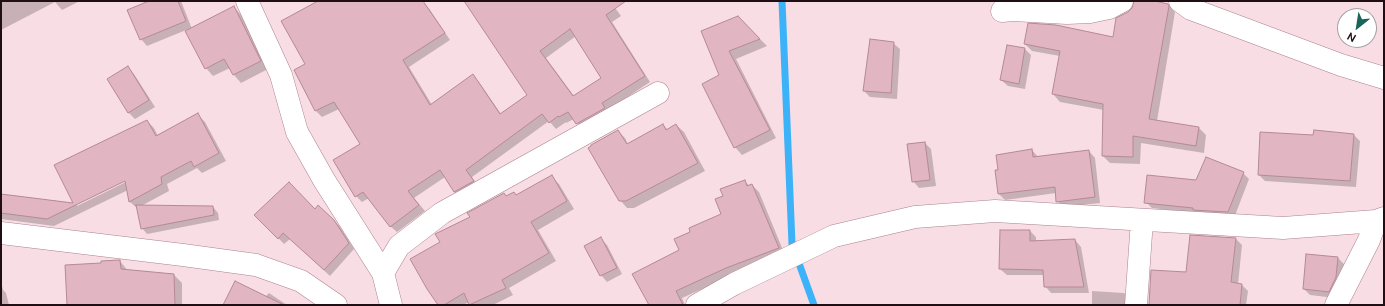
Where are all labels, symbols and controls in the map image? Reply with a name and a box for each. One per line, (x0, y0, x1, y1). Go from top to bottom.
north arrow (1337, 8, 1377, 48)
text: N (1345, 30, 1358, 45)

